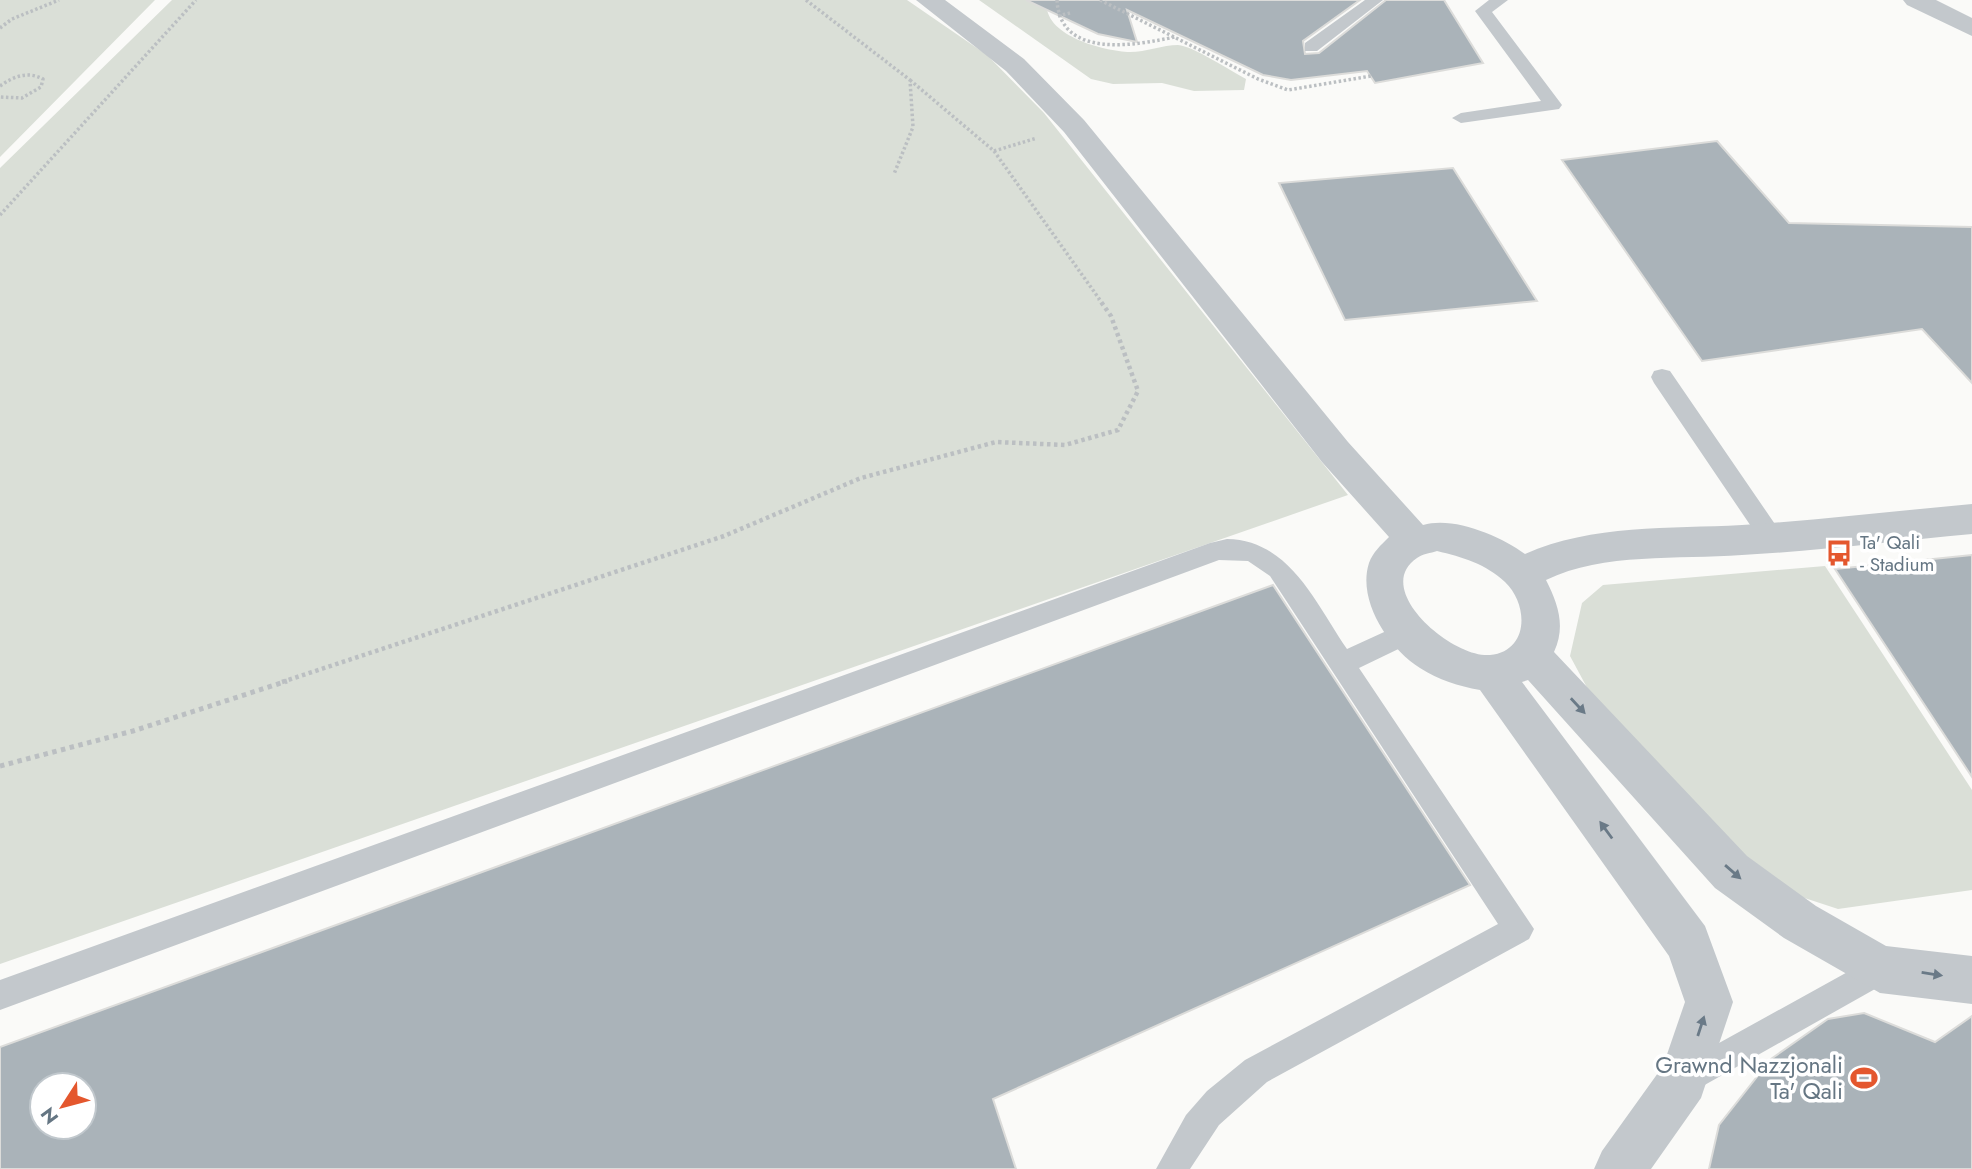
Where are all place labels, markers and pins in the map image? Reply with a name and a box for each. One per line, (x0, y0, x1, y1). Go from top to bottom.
place label: Ta' Qali - Stadium (1860, 529, 1934, 578)
bus stop icon: Ta' Qali - Stadium (1824, 538, 1854, 568)
place label: Grawnd Nazzjonali Ta' Qali (1655, 1048, 1843, 1108)
sports icon: Grawnd Nazzjonali Ta' Qali (1849, 1063, 1879, 1093)

